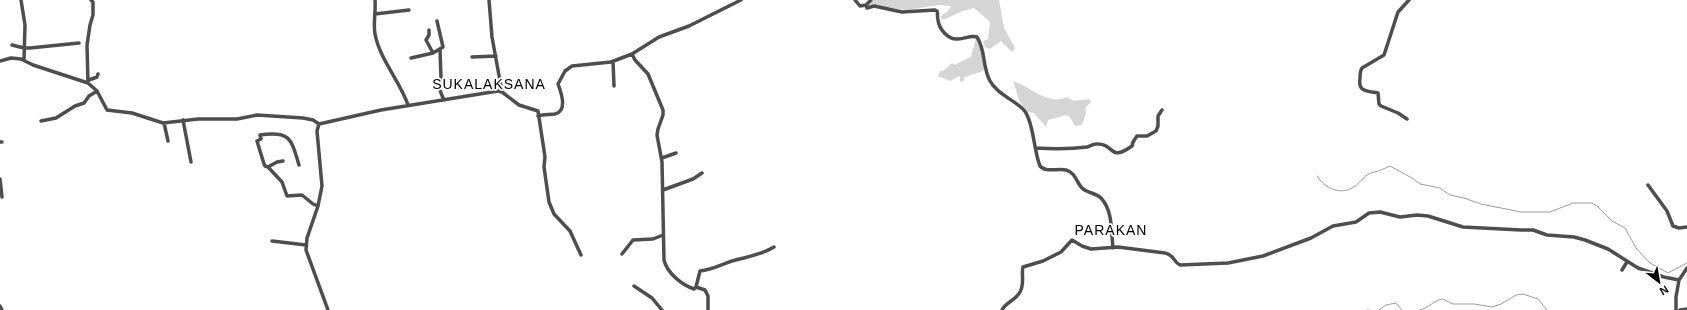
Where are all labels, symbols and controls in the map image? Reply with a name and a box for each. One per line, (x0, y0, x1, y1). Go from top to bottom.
district label: SUKALAKSANA (432, 76, 546, 92)
district label: PARAKAN (1075, 222, 1147, 238)
north arrow (1639, 262, 1679, 302)
text: N (1658, 283, 1671, 298)

